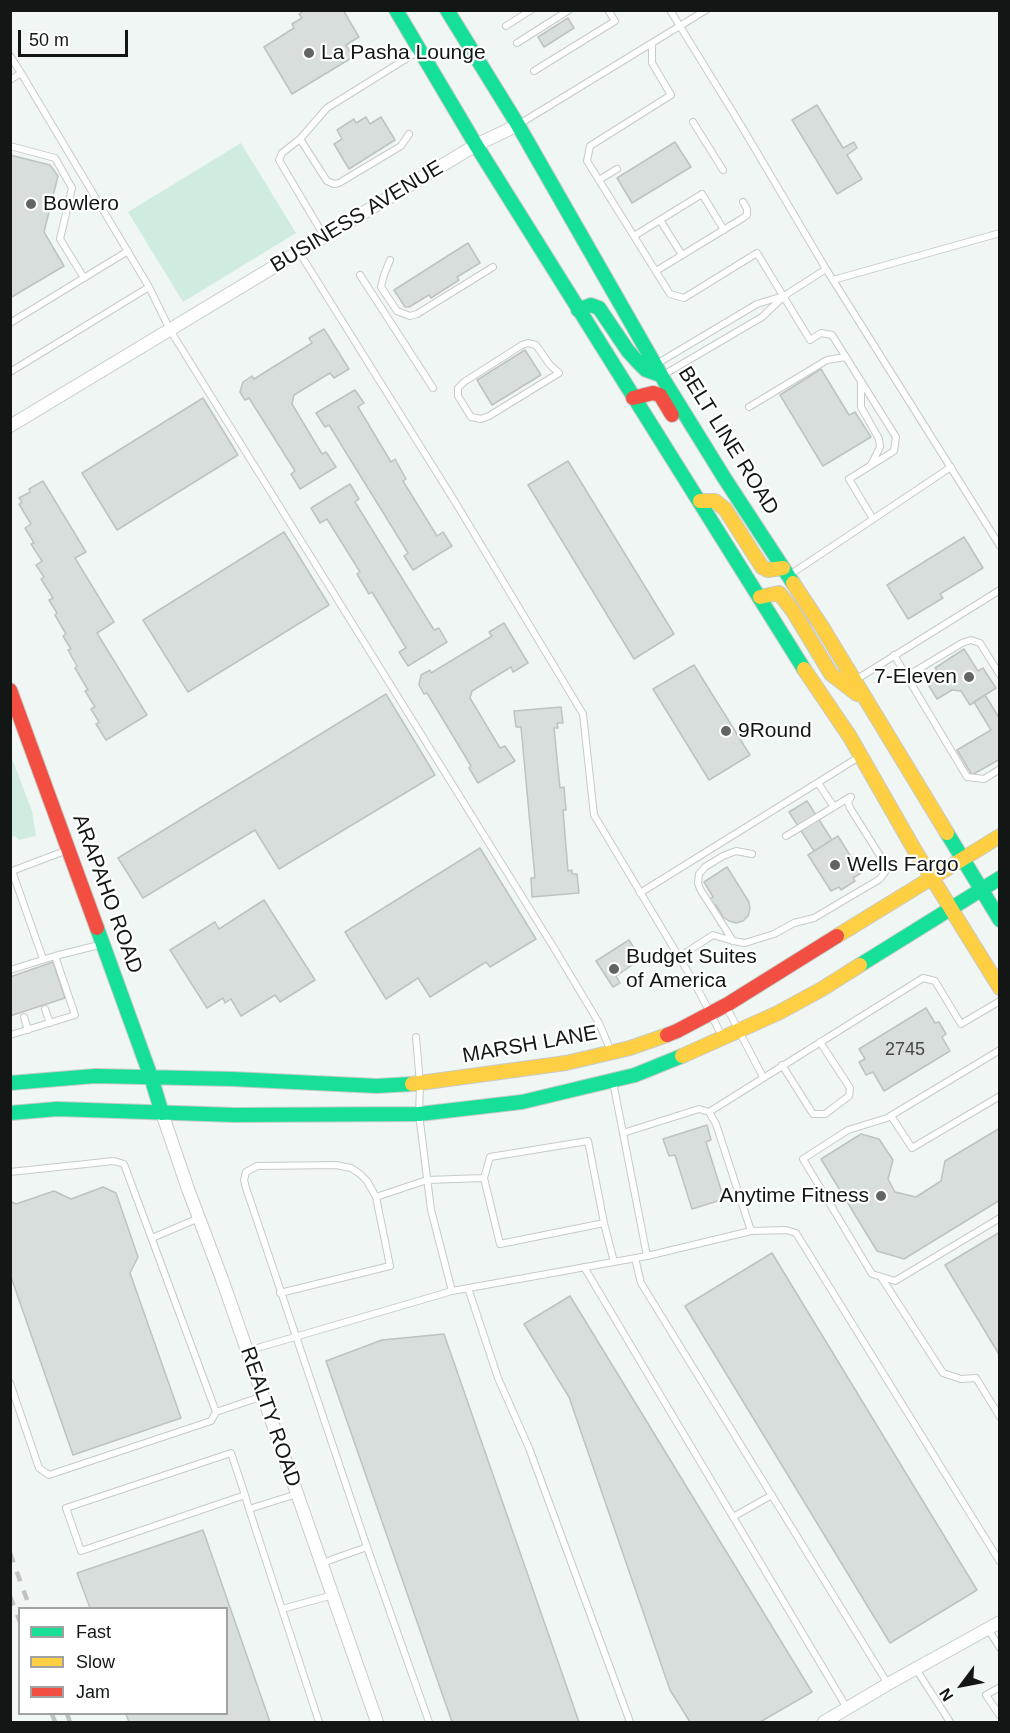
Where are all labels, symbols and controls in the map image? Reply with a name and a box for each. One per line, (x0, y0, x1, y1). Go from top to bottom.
scale bar (21, 18, 130, 56)
text: 50 m (29, 30, 69, 50)
place label: La Pasha Lounge (321, 40, 486, 66)
marker: La Pasha Lounge (302, 46, 316, 60)
street label: BUSINESS AVENUE (266, 156, 448, 278)
place label: Bowlero (43, 191, 119, 217)
marker: Bowlero (24, 197, 38, 211)
street label: BELT LINE ROAD (672, 362, 784, 520)
place label: 7-Eleven (874, 664, 957, 690)
marker: 7-Eleven (962, 670, 976, 684)
place label: 9Round (738, 718, 812, 744)
marker: 9Round (719, 724, 733, 738)
street label: ARAPAHO ROAD (66, 811, 148, 977)
place label: Wells Fargo (847, 852, 959, 878)
marker: Wells Fargo (828, 858, 842, 872)
place label: Budget Suites of America (626, 944, 757, 994)
marker: Budget Suites of America (607, 962, 621, 976)
street label: MARSH LANE (461, 1021, 599, 1069)
house number: 2745 (885, 1039, 925, 1061)
place label: Anytime Fitness (720, 1183, 869, 1209)
marker: Anytime Fitness (874, 1189, 888, 1203)
street label: REALTY ROAD (234, 1344, 306, 1490)
legend (18, 1607, 228, 1715)
text: Fast (76, 1622, 111, 1642)
text: Slow (76, 1652, 115, 1672)
north arrow (932, 1655, 992, 1715)
text: Jam (76, 1682, 110, 1702)
text: N (936, 1685, 957, 1704)

